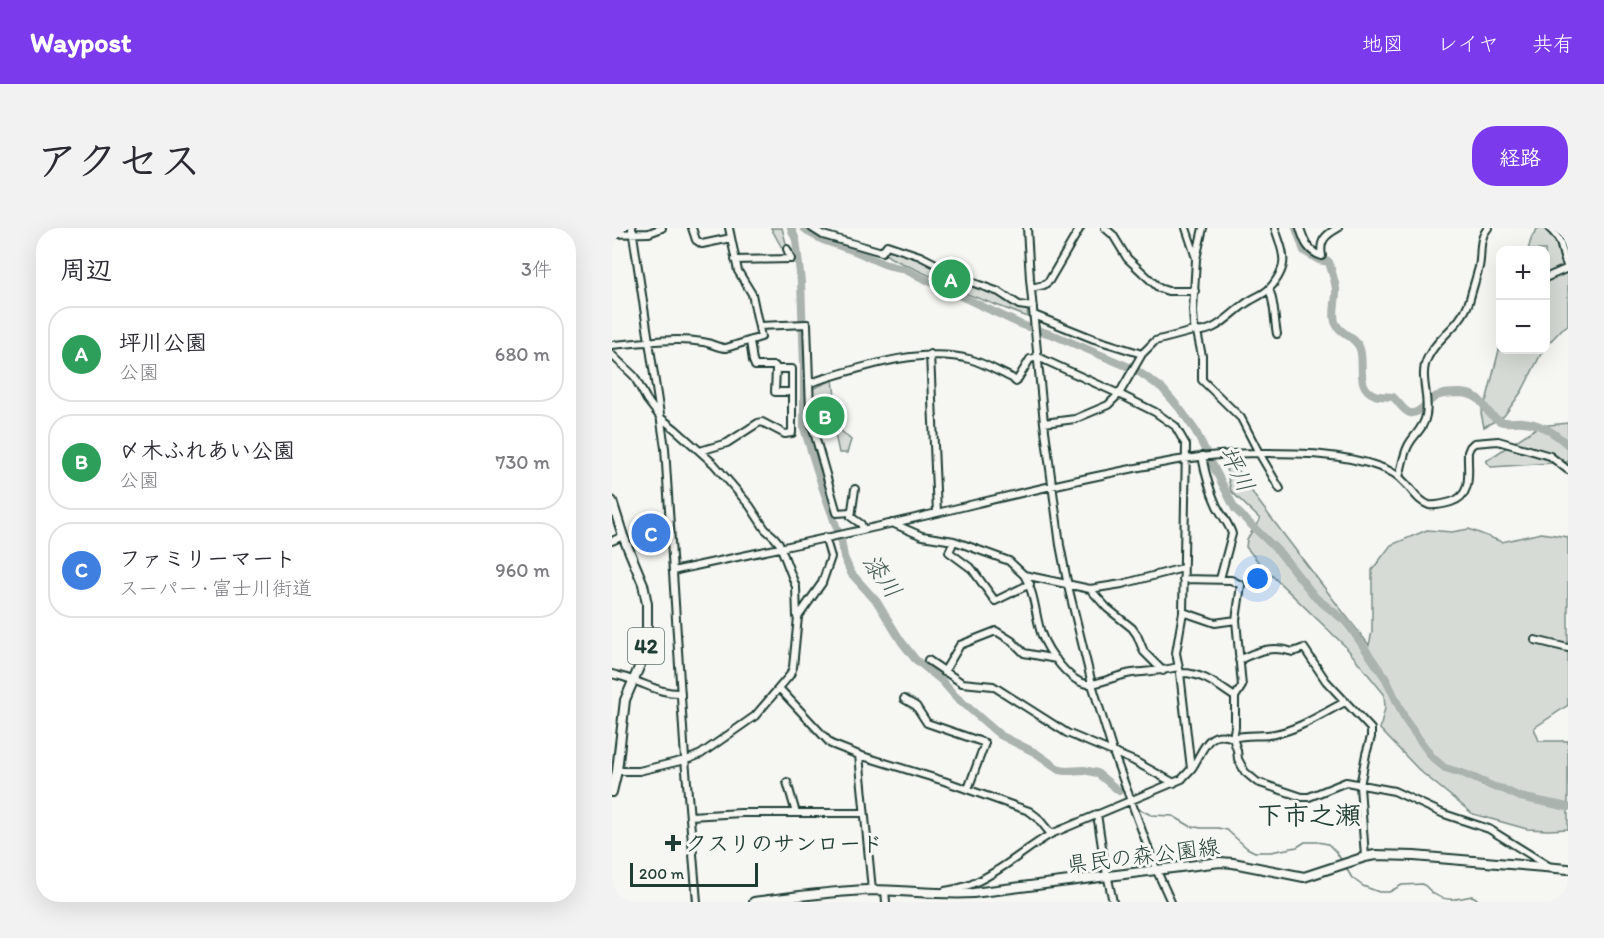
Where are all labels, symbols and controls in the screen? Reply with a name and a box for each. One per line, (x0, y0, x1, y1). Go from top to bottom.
text: Waypost (30, 25, 132, 59)
text: 地図 (1362, 31, 1404, 56)
text: レイヤ (1437, 31, 1499, 56)
text: 共有 (1532, 31, 1574, 56)
button: 経路 (1472, 126, 1568, 186)
text: アクセス (36, 135, 201, 186)
map controls (1496, 246, 1550, 354)
button: + (1496, 246, 1550, 300)
text: 周辺 (60, 254, 112, 286)
pin: A (932, 256, 970, 302)
text: 3件 (521, 257, 552, 281)
button: − (1496, 300, 1550, 354)
text: 坪川公園 (119, 329, 207, 356)
text: A (75, 342, 88, 366)
text: 680 m (495, 342, 550, 366)
text: 公園 (119, 360, 159, 384)
pin: B (806, 394, 844, 438)
text: 〆木ふれあい公園 (119, 437, 295, 464)
water label: 坪川 (1214, 441, 1261, 497)
text: B (75, 450, 88, 474)
text: 730 m (496, 450, 550, 474)
text: 公園 (119, 468, 159, 492)
pin: C (632, 510, 670, 556)
text: ファミリーマート (119, 545, 296, 572)
water label: 漆川 (857, 548, 908, 604)
text: C (75, 558, 88, 582)
text: 960 m (495, 558, 550, 582)
your location (1243, 564, 1272, 593)
text: スーパー · 富士川街道 (119, 576, 312, 600)
road number: 42 (628, 628, 664, 664)
district label: 下市之瀬 (1257, 799, 1361, 831)
place label: クスリのサンロード (685, 830, 883, 857)
street label: 県民の森公園線 (1065, 833, 1221, 878)
marker: クスリのサンロード (666, 836, 680, 850)
scale bar (630, 860, 758, 888)
text: 200 m (639, 864, 684, 883)

